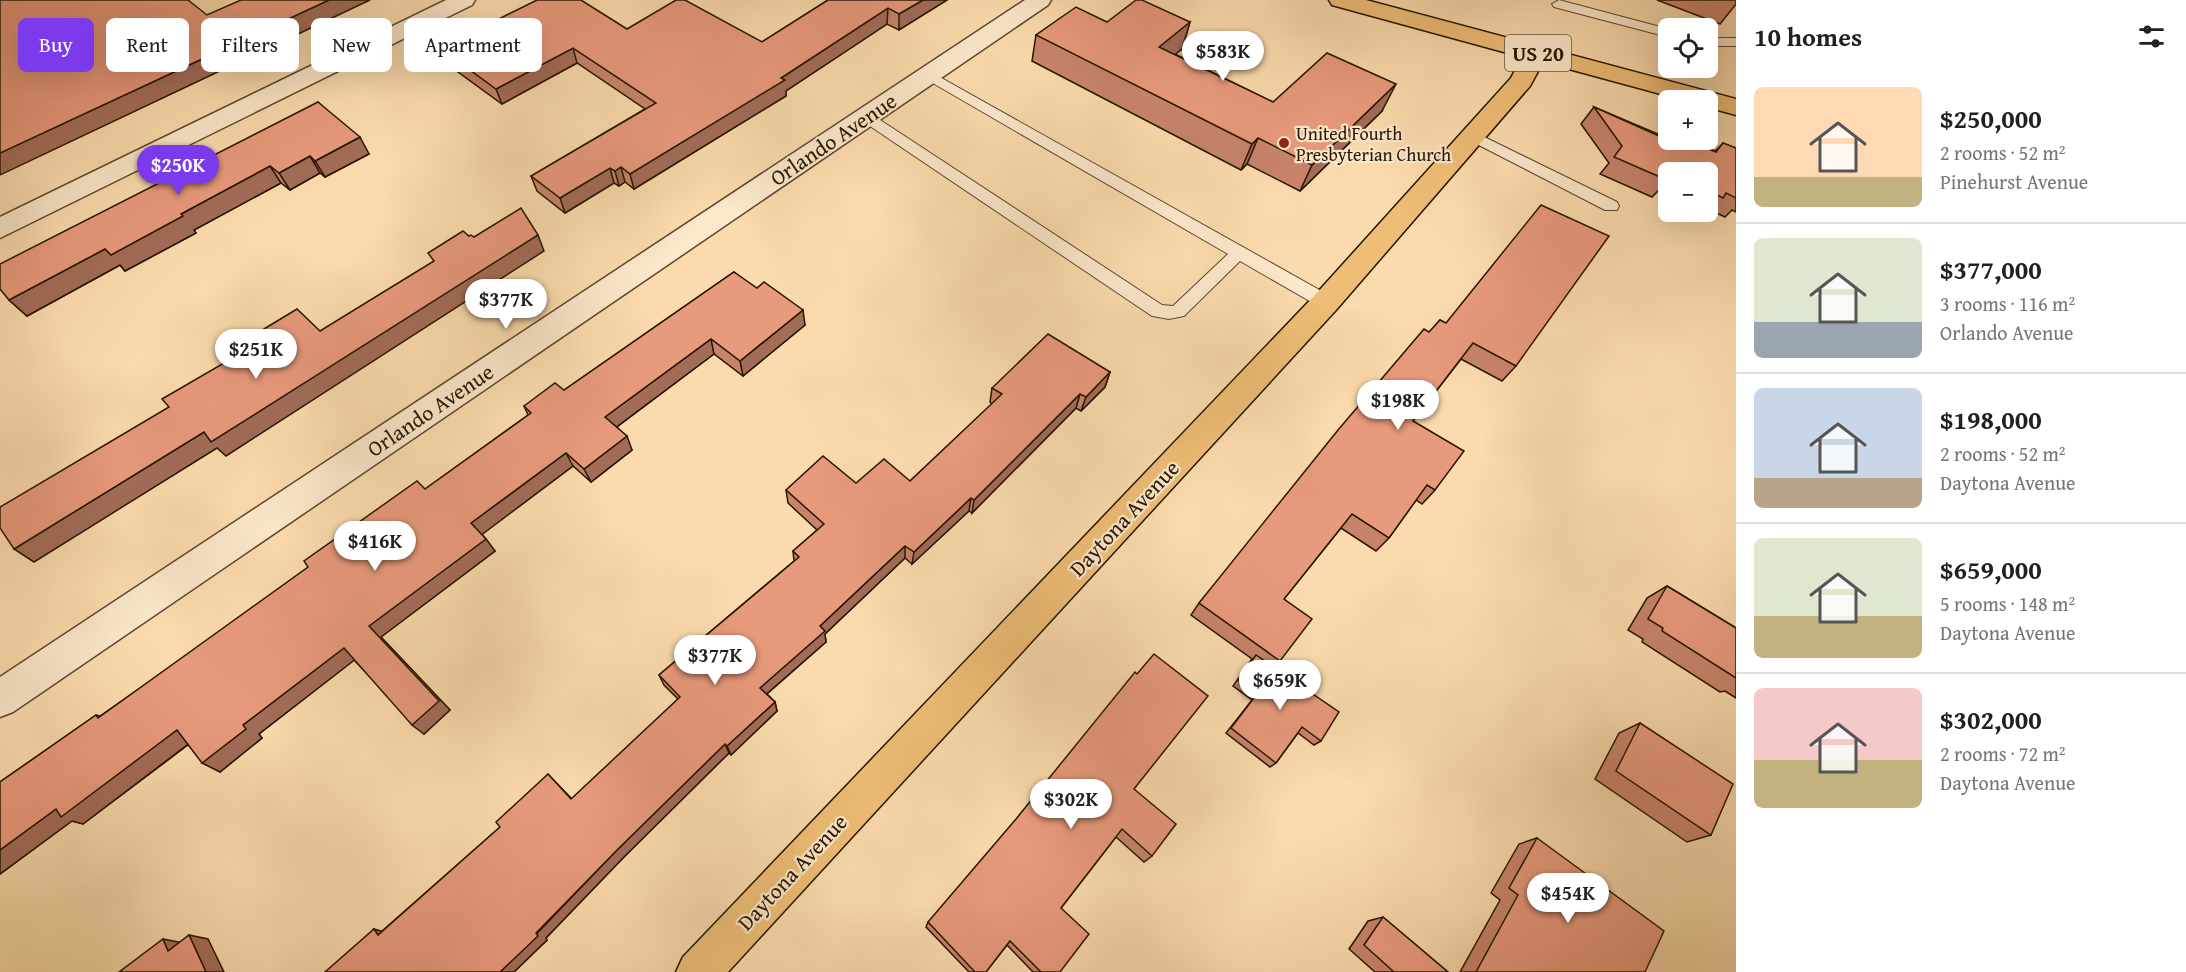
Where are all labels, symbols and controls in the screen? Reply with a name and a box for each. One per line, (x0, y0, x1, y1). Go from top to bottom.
text: 10 homes (1754, 17, 1862, 56)
chip: Buy (18, 18, 94, 72)
chip: Rent (106, 18, 189, 72)
chip: Filters (201, 18, 299, 72)
chip: New (311, 18, 392, 72)
chip: Apartment (404, 18, 542, 72)
map controls (1658, 18, 1718, 222)
button: locate (1658, 18, 1718, 78)
icon: filters (2135, 20, 2168, 53)
pin: $583K (1181, 31, 1265, 82)
road number: US 20 (1505, 35, 1571, 71)
text: $583K (1196, 36, 1250, 65)
street label: Orlando Avenue (763, 85, 903, 193)
button: + (1658, 90, 1718, 150)
text: $250,000 (1940, 99, 2042, 138)
icon: home (1802, 111, 1874, 183)
place label: United Fourth Presbyterian Church (1296, 120, 1451, 168)
marker: United Fourth Presbyterian Church (1277, 136, 1291, 150)
text: 2 rooms · 52 m² (1940, 138, 2066, 167)
pin: $250K (136, 145, 220, 196)
text: $250K (151, 150, 205, 179)
button: − (1658, 162, 1718, 222)
text: Pinehurst Avenue (1940, 167, 2088, 196)
text: $377,000 (1940, 250, 2042, 289)
icon: home (1802, 262, 1874, 334)
pin: $377K (464, 279, 548, 330)
text: $377K (479, 284, 533, 313)
text: 3 rooms · 116 m² (1940, 289, 2075, 318)
text: Orlando Avenue (1940, 318, 2073, 347)
pin: $251K (214, 329, 298, 380)
text: $251K (229, 334, 283, 363)
street label: Orlando Avenue (360, 356, 500, 464)
pin: $198K (1356, 380, 1440, 431)
text: $198K (1371, 385, 1425, 414)
text: $198,000 (1940, 400, 2042, 439)
icon: home (1802, 412, 1874, 484)
text: 2 rooms · 52 m² (1940, 439, 2066, 468)
street label: Daytona Avenue (1062, 453, 1186, 583)
text: Daytona Avenue (1940, 468, 2075, 497)
pin: $416K (333, 521, 417, 572)
text: $416K (348, 526, 402, 555)
text: $659,000 (1940, 550, 2042, 589)
icon: home (1802, 562, 1874, 634)
text: 5 rooms · 148 m² (1940, 589, 2075, 618)
text: Daytona Avenue (1940, 618, 2075, 647)
pin: $377K (673, 635, 757, 686)
text: $377K (688, 640, 742, 669)
pin: $659K (1238, 660, 1322, 711)
text: $659K (1253, 665, 1307, 694)
text: $302,000 (1940, 700, 2042, 739)
icon: home (1802, 712, 1874, 784)
text: 2 rooms · 72 m² (1940, 739, 2066, 768)
text: Daytona Avenue (1940, 768, 2075, 797)
pin: $302K (1029, 779, 1113, 830)
text: $302K (1044, 784, 1098, 813)
street label: Daytona Avenue (730, 807, 854, 937)
pin: $454K (1526, 873, 1610, 924)
text: $454K (1541, 878, 1595, 907)

